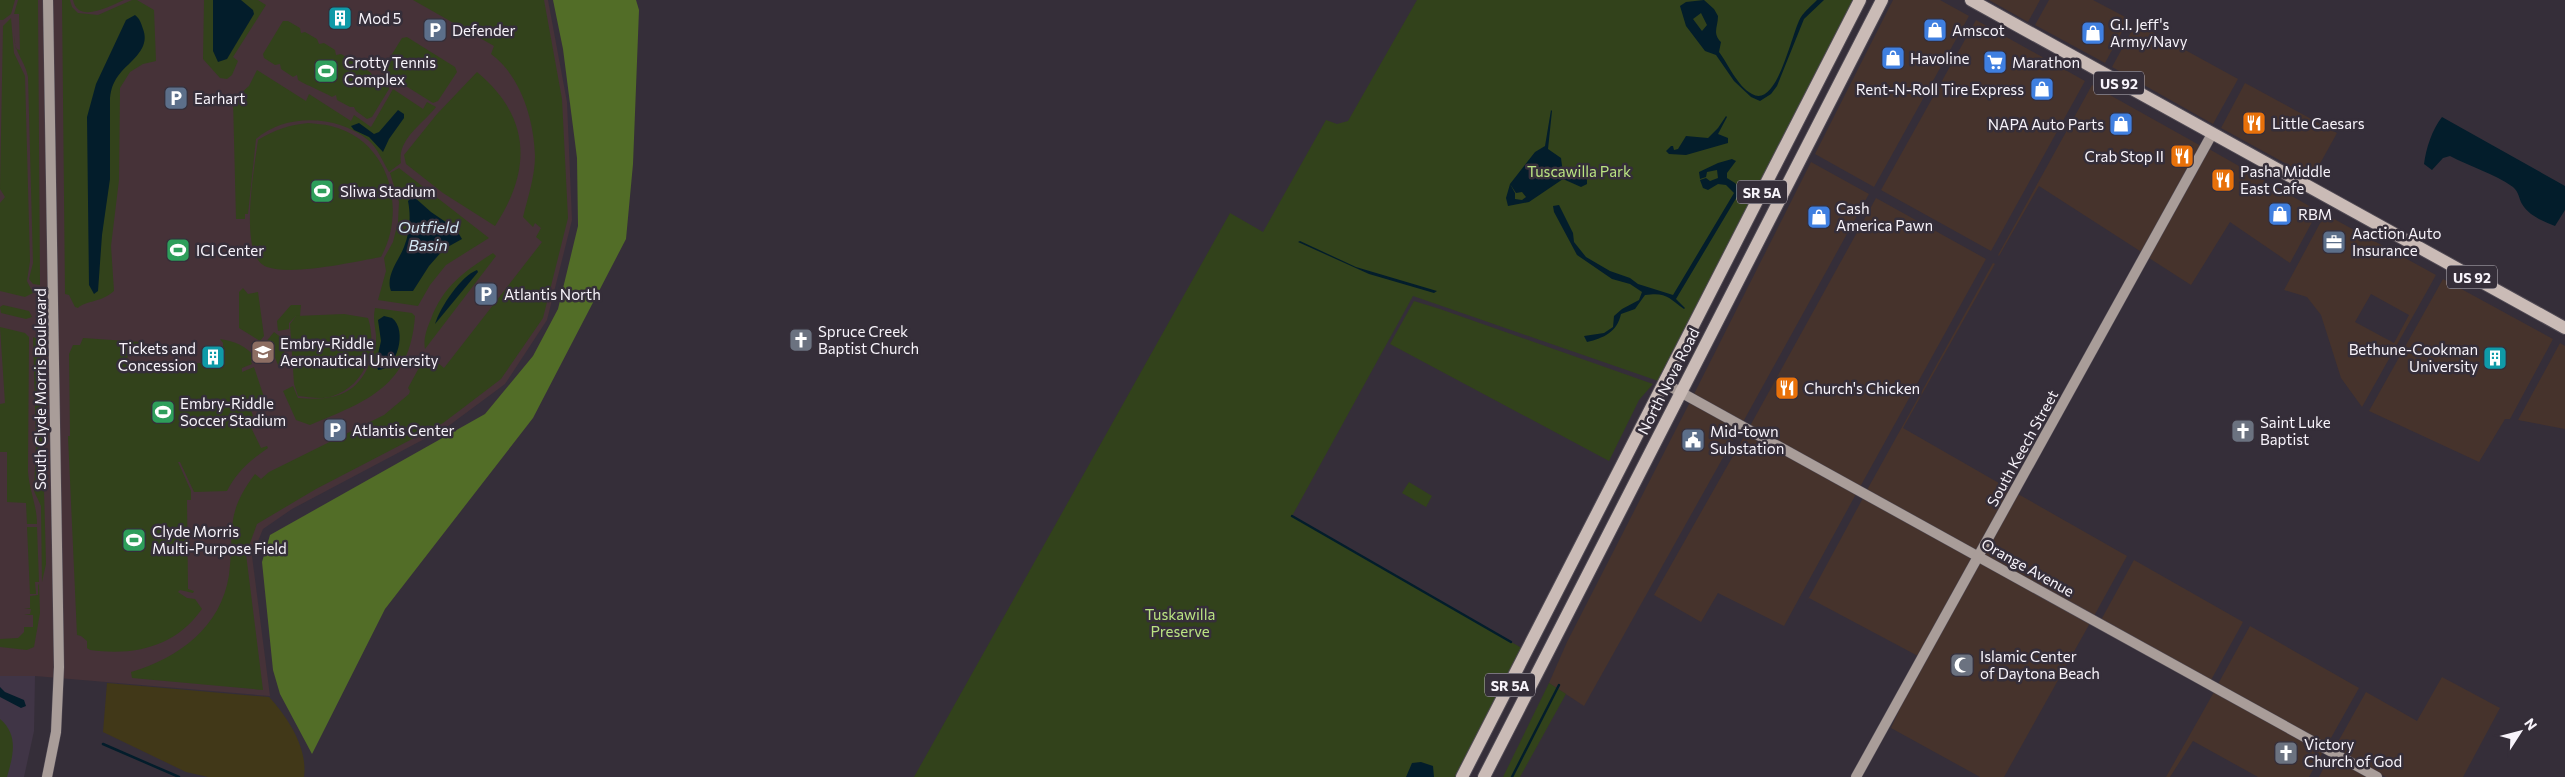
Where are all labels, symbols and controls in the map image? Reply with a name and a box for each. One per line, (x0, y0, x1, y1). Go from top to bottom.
building icon: Mod 5 (327, 5, 353, 31)
place label: Mod 5 (358, 9, 401, 27)
place label: G.I. Jeff's Army/Navy (2110, 15, 2188, 50)
parking icon: Defender (422, 17, 448, 43)
shop icon: Amscot (1922, 17, 1948, 43)
shop icon: G.I. Jeff's Army/Navy (2080, 20, 2106, 46)
place label: Defender (452, 21, 515, 39)
place label: Amscot (1952, 21, 2005, 39)
shop icon: Havoline (1880, 45, 1906, 71)
place label: Havoline (1910, 49, 1970, 67)
supermarket icon: Marathon (1982, 49, 2008, 75)
place label: Crotty Tennis Complex (344, 53, 436, 88)
place label: Marathon (2012, 53, 2080, 71)
sports icon: Crotty Tennis Complex (313, 58, 339, 84)
road number: US 92 (2094, 72, 2144, 95)
shop icon: Rent-N-Roll Tire Express (2029, 76, 2055, 102)
place label: Rent-N-Roll Tire Express (1856, 80, 2024, 98)
parking icon: Earhart (163, 85, 189, 111)
place label: Earhart (194, 89, 245, 107)
restaurant icon: Little Caesars (2241, 110, 2267, 136)
shop icon: NAPA Auto Parts (2108, 111, 2134, 137)
place label: Little Caesars (2272, 114, 2365, 132)
place label: NAPA Auto Parts (1988, 115, 2104, 133)
restaurant icon: Crab Stop II (2169, 143, 2195, 169)
place label: Crab Stop II (2085, 147, 2164, 165)
park label: Tuscawilla Park (1527, 162, 1631, 180)
place label: Pasha Middle East Cafe (2240, 162, 2331, 197)
restaurant icon: Pasha Middle East Cafe (2210, 167, 2236, 193)
sports icon: Sliwa Stadium (309, 178, 335, 204)
road number: SR 5A (1737, 180, 1787, 203)
place label: Sliwa Stadium (340, 182, 436, 200)
place label: Cash America Pawn (1836, 199, 1933, 234)
shop icon: RBM (2267, 201, 2293, 227)
shop icon: Cash America Pawn (1806, 204, 1832, 230)
place label: RBM (2298, 205, 2332, 223)
water label: Outfield Basin (398, 217, 459, 254)
place label: Aaction Auto Insurance (2352, 224, 2442, 259)
office icon: Aaction Auto Insurance (2321, 229, 2347, 255)
sports icon: ICI Center (165, 237, 191, 263)
place label: ICI Center (196, 241, 264, 259)
road number: US 92 (2447, 266, 2497, 288)
parking icon: Atlantis North (473, 281, 499, 307)
place label: Atlantis North (504, 285, 601, 303)
street label: South Clyde Morris Boulevard (31, 288, 49, 490)
place label: Spruce Creek Baptist Church (818, 322, 919, 357)
street label: North Nova Road (1633, 325, 1703, 437)
church icon: Spruce Creek Baptist Church (788, 327, 814, 353)
place label: Embry-Riddle Aeronautical University (280, 334, 439, 369)
place label: Tickets and Concession (118, 339, 196, 374)
school or university icon: Embry-Riddle Aeronautical University (250, 339, 276, 365)
place label: Bethune-Cookman University (2349, 340, 2478, 375)
building icon: Tickets and Concession (200, 344, 226, 370)
building icon: Bethune-Cookman University (2482, 345, 2508, 371)
restaurant icon: Church's Chicken (1774, 375, 1800, 401)
place label: Church's Chicken (1804, 379, 1920, 397)
street label: South Keech Street (1983, 387, 2061, 509)
place label: Embry-Riddle Soccer Stadium (180, 394, 286, 429)
sports icon: Embry-Riddle Soccer Stadium (150, 399, 176, 425)
place label: Saint Luke Baptist (2260, 413, 2331, 448)
parking icon: Atlantis Center (322, 417, 348, 443)
church icon: Saint Luke Baptist (2230, 418, 2256, 444)
place label: Atlantis Center (352, 421, 455, 439)
place label: Mid-town Substation (1710, 422, 1784, 457)
public building icon: Mid-town Substation (1680, 427, 1706, 453)
place label: Clyde Morris Multi-Purpose Field (152, 522, 287, 557)
sports icon: Clyde Morris Multi-Purpose Field (121, 527, 147, 553)
street label: Orange Avenue (1978, 534, 2078, 600)
park label: Tuskawilla Preserve (1145, 605, 1215, 640)
place label: Islamic Center of Daytona Beach (1980, 647, 2100, 682)
mosque icon: Islamic Center of Daytona Beach (1949, 652, 1975, 678)
road number: SR 5A (1485, 674, 1535, 696)
north arrow (2495, 707, 2545, 757)
text: N (2521, 715, 2541, 733)
place label: Victory Church of God (2304, 735, 2402, 770)
church icon: Victory Church of God (2273, 740, 2299, 766)

